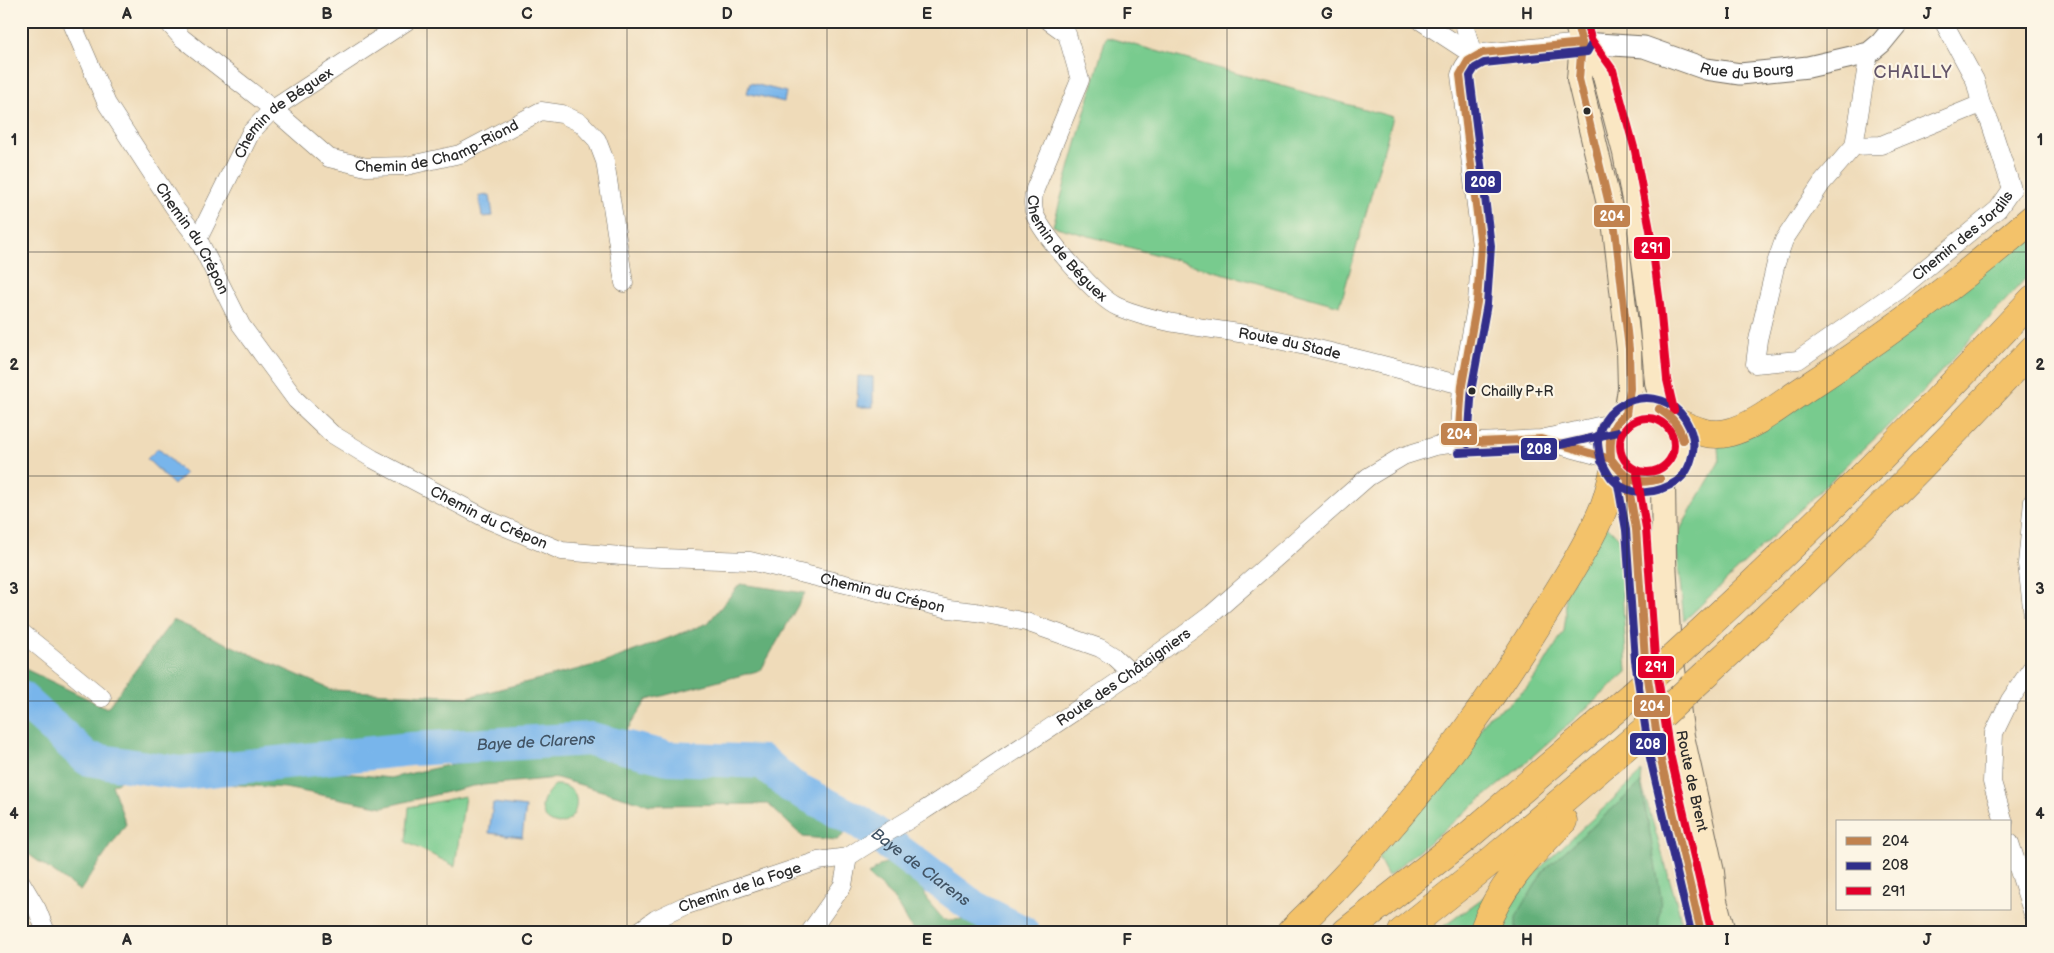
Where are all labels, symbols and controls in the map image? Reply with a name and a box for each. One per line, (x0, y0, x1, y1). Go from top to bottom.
text: A (121, 5, 132, 24)
text: B (321, 5, 333, 24)
text: C (521, 5, 533, 24)
text: D (721, 5, 733, 24)
text: E (922, 5, 932, 24)
text: F (1122, 5, 1132, 24)
text: G (1321, 5, 1333, 24)
text: H (1521, 5, 1533, 24)
text: I (1724, 5, 1730, 24)
text: J (1923, 5, 1932, 24)
street label: Rue du Bourg (1697, 58, 1794, 83)
district label: CHAILLY (1873, 62, 1953, 83)
street label: Chemin de Béguex (230, 63, 337, 162)
unlabelled marker (1582, 106, 1592, 116)
street label: Chemin de Champ-Riond (353, 115, 522, 177)
text: 1 (11, 131, 17, 150)
text: 1 (2037, 131, 2043, 150)
line badge: 208 (1464, 170, 1502, 194)
text: 208 (1470, 174, 1496, 191)
street label: Chemin du Crépon (151, 179, 234, 297)
street label: Chemin des Jordils (1908, 187, 2018, 285)
street label: Chemin de Béguex (1023, 194, 1111, 306)
line badge: 204 (1593, 204, 1631, 228)
text: 204 (1599, 208, 1625, 225)
line badge: 291 (1633, 236, 1671, 260)
text: 291 (1641, 240, 1663, 257)
street label: Route du Stade (1237, 323, 1343, 364)
text: 2 (9, 356, 19, 375)
text: 2 (2035, 356, 2045, 375)
place label: Chailly P+R (1481, 383, 1553, 400)
marker: Chailly P+R (1467, 386, 1477, 396)
line badge: 204 (1440, 422, 1478, 446)
text: 204 (1446, 426, 1472, 443)
line badge: 208 (1520, 437, 1558, 461)
text: 208 (1526, 441, 1552, 458)
street label: Chemin du Crépon (427, 481, 551, 553)
street label: Chemin du Crépon (818, 569, 947, 617)
text: 3 (9, 580, 19, 599)
text: 3 (2035, 580, 2045, 599)
street label: Route des Châtaigniers (1053, 623, 1195, 730)
line badge: 291 (1637, 655, 1675, 679)
text: 291 (1645, 659, 1667, 676)
line badge: 204 (1633, 694, 1671, 718)
text: 204 (1639, 698, 1665, 715)
water label: Baye de Clarens (476, 729, 597, 755)
street label: Route de Brent (1672, 729, 1712, 834)
line badge: 208 (1629, 732, 1667, 756)
text: 208 (1635, 736, 1661, 753)
text: 4 (9, 805, 19, 824)
text: 4 (2035, 805, 2045, 824)
legend (1836, 820, 2012, 910)
water label: Baye de Clarens (867, 824, 974, 910)
text: 204 (1882, 832, 1909, 851)
text: 208 (1882, 856, 1909, 875)
street label: Chemin de la Foge (676, 858, 804, 917)
text: 291 (1882, 882, 1905, 901)
text: A (121, 931, 132, 950)
text: B (321, 931, 333, 950)
text: C (521, 931, 533, 950)
text: D (721, 931, 733, 950)
text: E (922, 931, 932, 950)
text: F (1122, 931, 1132, 950)
text: G (1321, 931, 1333, 950)
text: H (1521, 931, 1533, 950)
text: I (1724, 931, 1730, 950)
text: J (1923, 931, 1932, 950)

